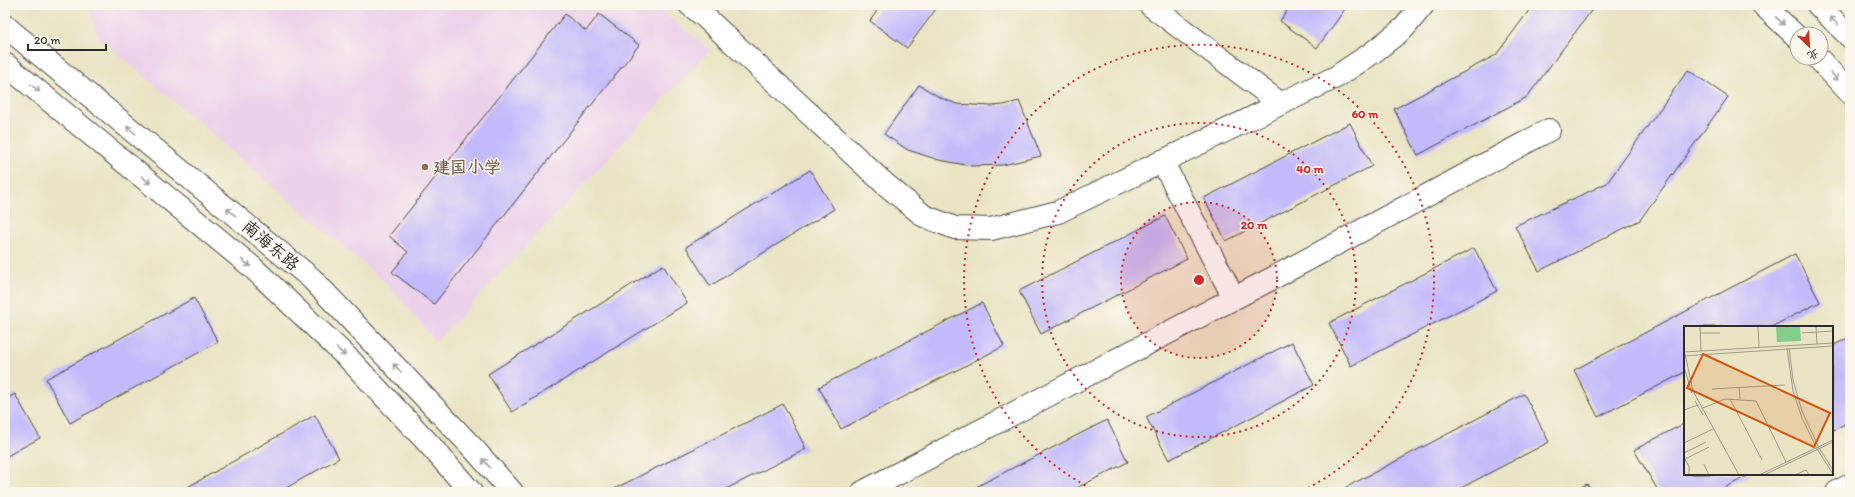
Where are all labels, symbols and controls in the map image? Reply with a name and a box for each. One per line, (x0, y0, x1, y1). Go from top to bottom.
one-way arrow (1775, 16, 1785, 26)
one-way arrow (1829, 16, 1839, 26)
scale bar (28, 26, 106, 52)
north arrow (1789, 26, 1829, 66)
text: 20 m (34, 33, 61, 47)
text: 北 (1805, 46, 1821, 63)
one-way arrow (1829, 70, 1838, 80)
one-way arrow (30, 84, 40, 93)
text: 60 m (1352, 107, 1379, 121)
one-way arrow (125, 125, 136, 134)
place label: 建国小学 (433, 157, 501, 177)
marker: 建国小学 (420, 162, 430, 172)
text: 40 m (1296, 162, 1325, 176)
one-way arrow (141, 176, 151, 185)
one-way arrow (226, 208, 236, 217)
street label: 南海东路 (239, 215, 303, 275)
text: 20 m (1241, 218, 1268, 232)
one-way arrow (241, 259, 252, 267)
centre of rings (1192, 273, 1206, 287)
inset map (1684, 326, 1833, 475)
one-way arrow (336, 347, 346, 357)
one-way arrow (392, 363, 402, 373)
one-way arrow (482, 458, 491, 468)

